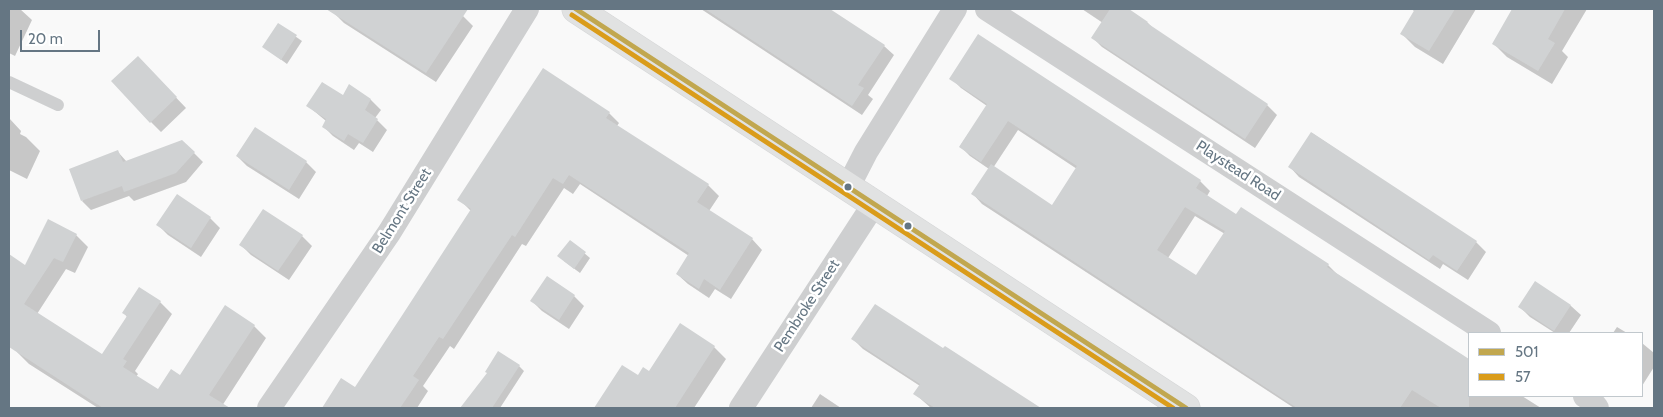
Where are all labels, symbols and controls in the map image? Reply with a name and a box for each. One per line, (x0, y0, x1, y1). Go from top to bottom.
scale bar (22, 20, 102, 52)
text: 20 m (28, 30, 63, 48)
street label: Playstead Road (1193, 137, 1283, 205)
street label: Belmont Street (369, 165, 435, 257)
unlabelled marker (843, 182, 853, 192)
unlabelled marker (903, 221, 913, 231)
street label: Pembroke Street (770, 257, 844, 355)
legend (1468, 332, 1643, 397)
text: 501 (1515, 343, 1538, 361)
text: 57 (1515, 368, 1531, 386)

